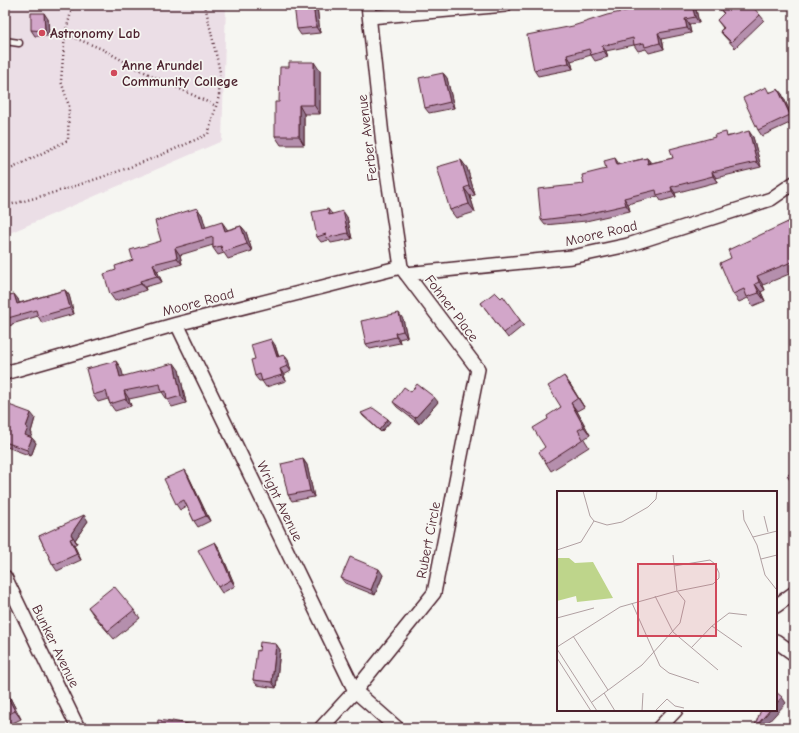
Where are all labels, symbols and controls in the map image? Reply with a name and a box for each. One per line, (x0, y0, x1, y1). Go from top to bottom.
place label: Astronomy Lab (50, 25, 140, 42)
marker: Astronomy Lab (37, 28, 47, 38)
place label: Anne Arundel Community College (122, 57, 238, 90)
marker: Anne Arundel Community College (109, 68, 119, 78)
street label: Ferber Avenue (354, 94, 381, 182)
street label: Moore Road (563, 217, 639, 250)
street label: Fohner Place (421, 272, 482, 345)
street label: Moore Road (160, 285, 236, 320)
street label: Wright Avenue (253, 458, 306, 544)
inset map (557, 491, 777, 711)
street label: Rubert Circle (413, 500, 444, 580)
street label: Bunker Avenue (28, 602, 83, 690)

